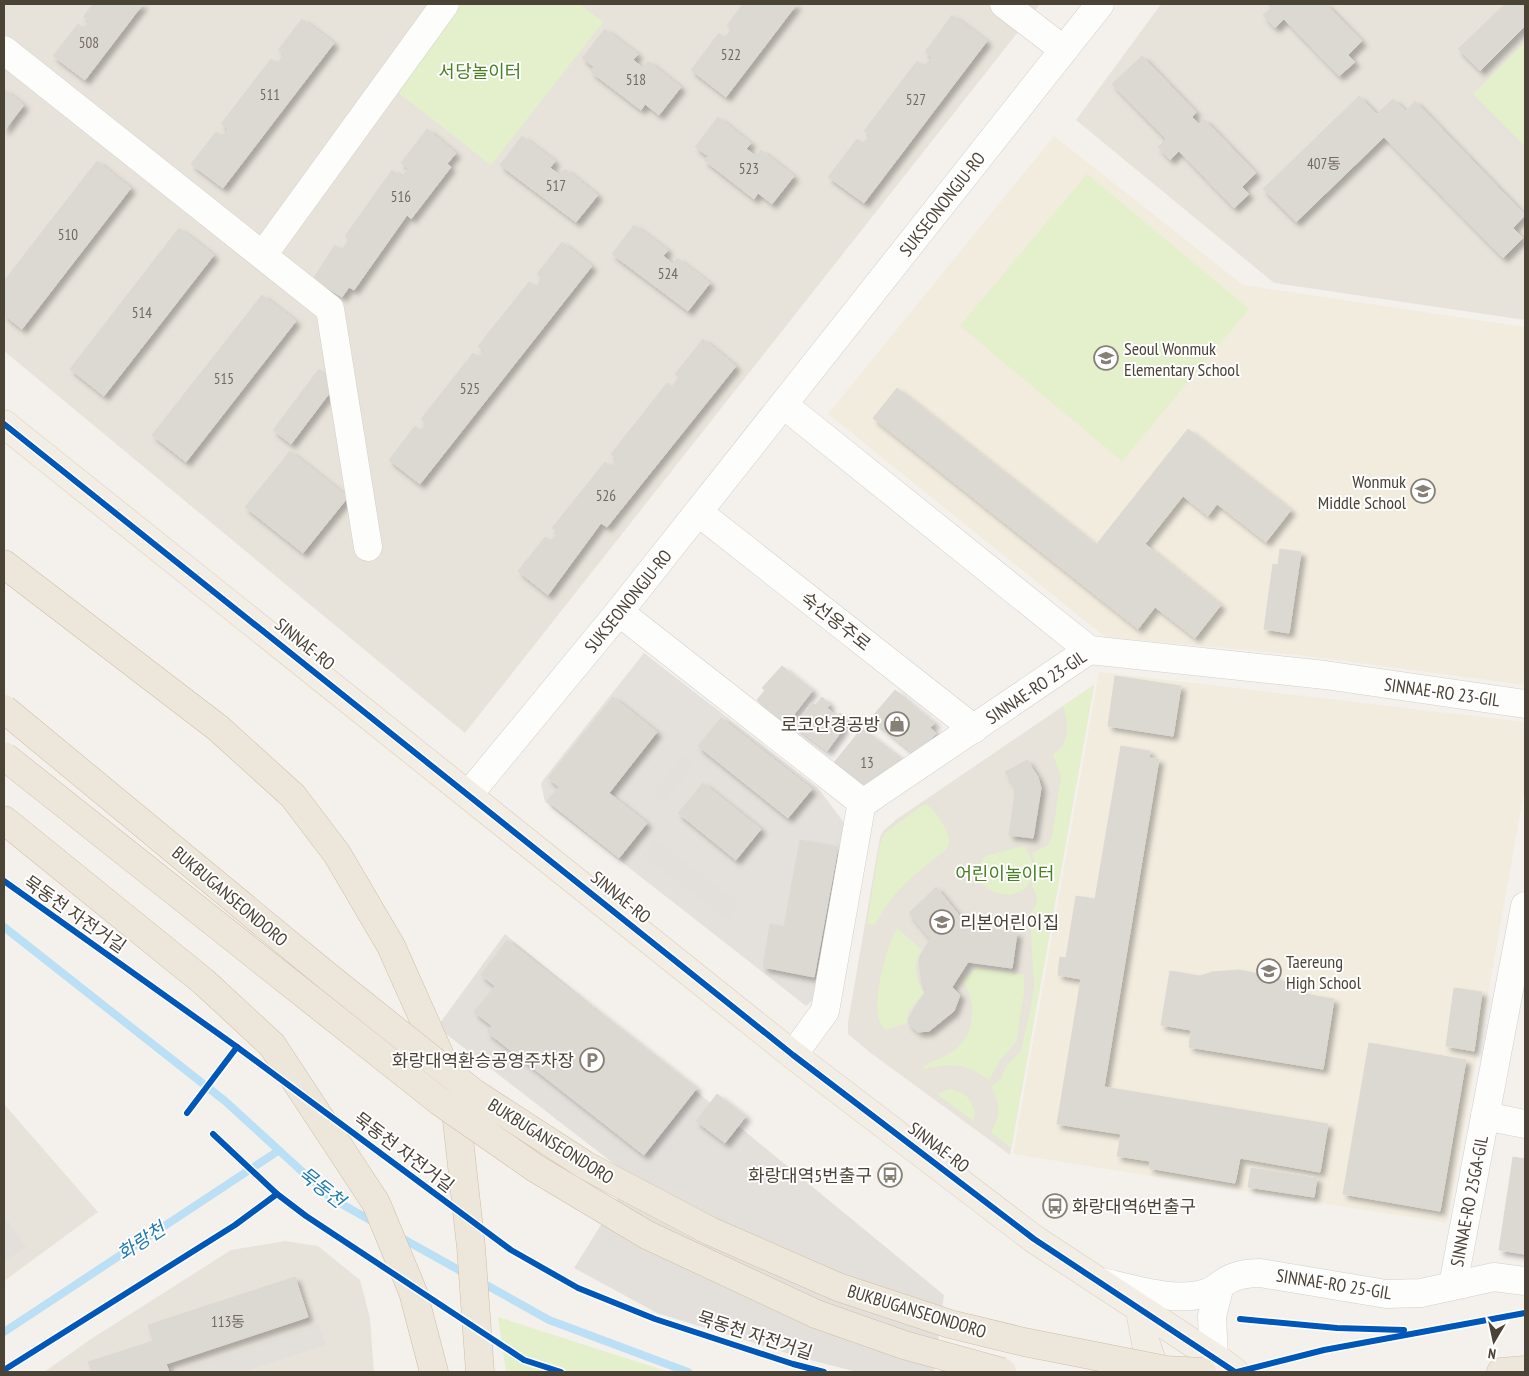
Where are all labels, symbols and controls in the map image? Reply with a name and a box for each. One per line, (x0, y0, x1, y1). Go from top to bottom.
house number: 508 (79, 33, 99, 52)
house number: 522 (721, 45, 741, 64)
park label: 서당놀이터 (439, 60, 521, 83)
house number: 518 (626, 70, 646, 89)
house number: 511 (260, 85, 280, 104)
house number: 527 (906, 90, 926, 109)
street label: SUKSEONONGJU-RO (894, 147, 990, 261)
house number: 407동 (1307, 154, 1341, 173)
house number: 523 (739, 159, 759, 178)
house number: 517 (546, 176, 566, 195)
house number: 516 (391, 187, 411, 206)
house number: 510 (58, 225, 78, 244)
house number: 524 (658, 264, 678, 283)
house number: 514 (132, 303, 152, 322)
place label: Seoul Wonmuk Elementary School (1124, 337, 1240, 381)
school or university icon: Seoul Wonmuk Elementary School (1093, 345, 1119, 371)
house number: 515 (214, 369, 234, 388)
house number: 525 (460, 379, 480, 398)
place label: Wonmuk Middle School (1318, 470, 1407, 514)
school or university icon: Wonmuk Middle School (1410, 478, 1436, 504)
house number: 526 (596, 486, 616, 505)
street label: SUKSEONONGJU-RO (579, 545, 677, 657)
street label: 숙선옹주로 (796, 586, 876, 656)
street label: SINNAE-RO (270, 613, 340, 675)
street label: SINNAE-RO 23-GIL (981, 645, 1091, 729)
street label: SINNAE-RO 23-GIL (1383, 673, 1502, 712)
shop icon: 로코안경공방 (884, 711, 910, 737)
place label: 로코안경공방 (781, 713, 880, 736)
house number: 13 (860, 753, 874, 772)
street label: BUKBUGANSEONDORO (167, 841, 293, 951)
park label: 어린이놀이터 (955, 862, 1055, 885)
street label: SINNAE-RO (586, 866, 656, 928)
street label: 묵동천 자전거길 (19, 870, 131, 958)
school or university icon: 리본어린이집 (929, 909, 955, 935)
place label: 리본어린이집 (960, 911, 1059, 934)
place label: Taereung High School (1286, 950, 1362, 994)
school or university icon: Taereung High School (1256, 958, 1282, 984)
parking icon: 화랑대역환승공영주차장 (579, 1047, 605, 1073)
place label: 화랑대역환승공영주차장 (392, 1049, 574, 1072)
street label: BUKBUGANSEONDORO (484, 1093, 618, 1189)
street label: 묵동천 자전거길 (349, 1107, 459, 1197)
street label: SINNAE-RO (904, 1117, 974, 1178)
street label: SINNAE-RO 25GA-GIL (1445, 1133, 1493, 1269)
water label: 묵동천 (294, 1161, 351, 1214)
bus stop icon: 화랑대역5번출구 (877, 1162, 903, 1188)
place label: 화랑대역5번출구 (748, 1164, 872, 1187)
bus stop icon: 화랑대역6번출구 (1042, 1193, 1068, 1219)
place label: 화랑대역6번출구 (1072, 1195, 1196, 1218)
water label: 화랑천 (112, 1216, 171, 1265)
street label: SINNAE-RO 25-GIL (1275, 1264, 1394, 1305)
street label: BUKBUGANSEONDORO (845, 1279, 989, 1343)
street label: 묵동천 자전거길 (695, 1306, 815, 1364)
house number: 113동 (211, 1312, 245, 1331)
north arrow (1469, 1316, 1519, 1366)
text: N (1487, 1344, 1497, 1363)

